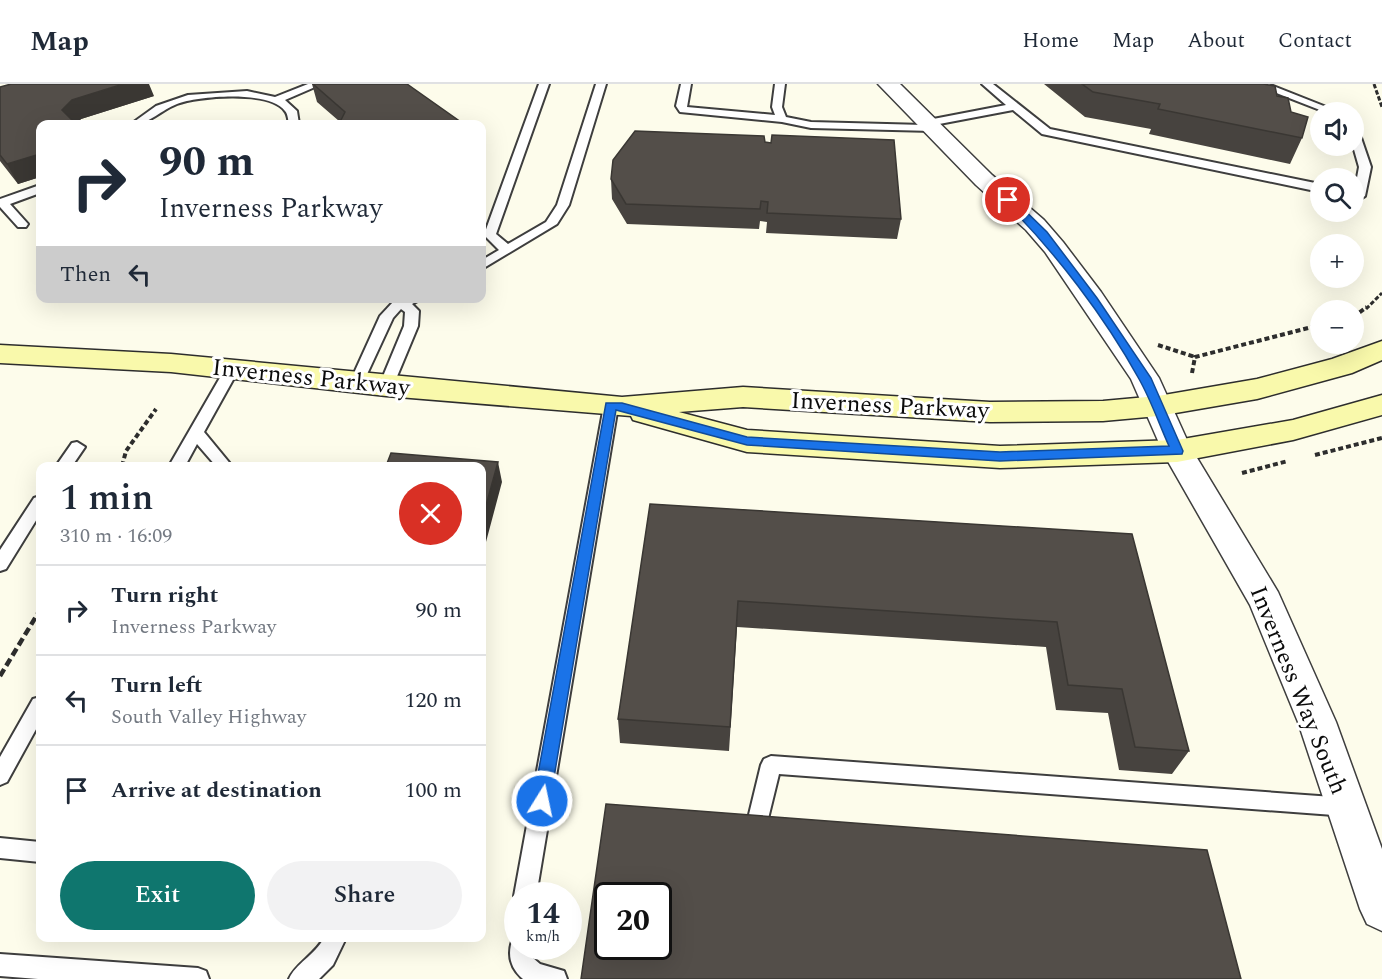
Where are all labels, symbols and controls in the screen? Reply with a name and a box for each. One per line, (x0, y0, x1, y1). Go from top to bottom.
text: Map (30, 20, 89, 63)
text: Home (1022, 25, 1079, 57)
text: Map (1112, 25, 1154, 57)
text: About (1187, 25, 1245, 57)
text: Contact (1278, 25, 1352, 57)
map controls (1310, 102, 1364, 354)
button: sound (1310, 102, 1364, 156)
text: 90 m (159, 131, 254, 194)
icon: right (60, 144, 138, 222)
button: search (1310, 168, 1364, 222)
pin (982, 174, 1033, 225)
icon: arrive (991, 183, 1024, 216)
text: Inverness Parkway (159, 188, 382, 230)
button: + (1310, 234, 1364, 288)
text: Then (60, 258, 111, 291)
icon: left (123, 258, 156, 291)
button: − (1310, 300, 1364, 354)
street label: Inverness Parkway (210, 350, 413, 406)
street label: Inverness Parkway (790, 383, 991, 429)
text: 1 min (60, 471, 153, 526)
button: close (399, 482, 462, 545)
text: 310 m · 16:09 (60, 521, 172, 551)
text: Turn right (111, 579, 218, 612)
street label: Inverness Way South (1240, 581, 1356, 800)
icon: right (60, 594, 93, 627)
text: 90 m (416, 594, 462, 627)
text: Inverness Parkway (111, 612, 276, 642)
text: Turn left (111, 669, 203, 702)
icon: left (60, 684, 93, 717)
text: 120 m (405, 684, 462, 717)
text: South Valley Highway (111, 702, 306, 732)
position arrow (510, 769, 574, 833)
icon: arrive (60, 774, 93, 807)
text: Arrive at destination (111, 774, 322, 807)
text: 100 m (405, 774, 462, 807)
button: Exit (60, 861, 255, 930)
button: Share (267, 861, 462, 930)
speed limit sign: 20 (594, 882, 672, 960)
text: 14 (526, 891, 560, 937)
text: km/h (526, 925, 560, 948)

